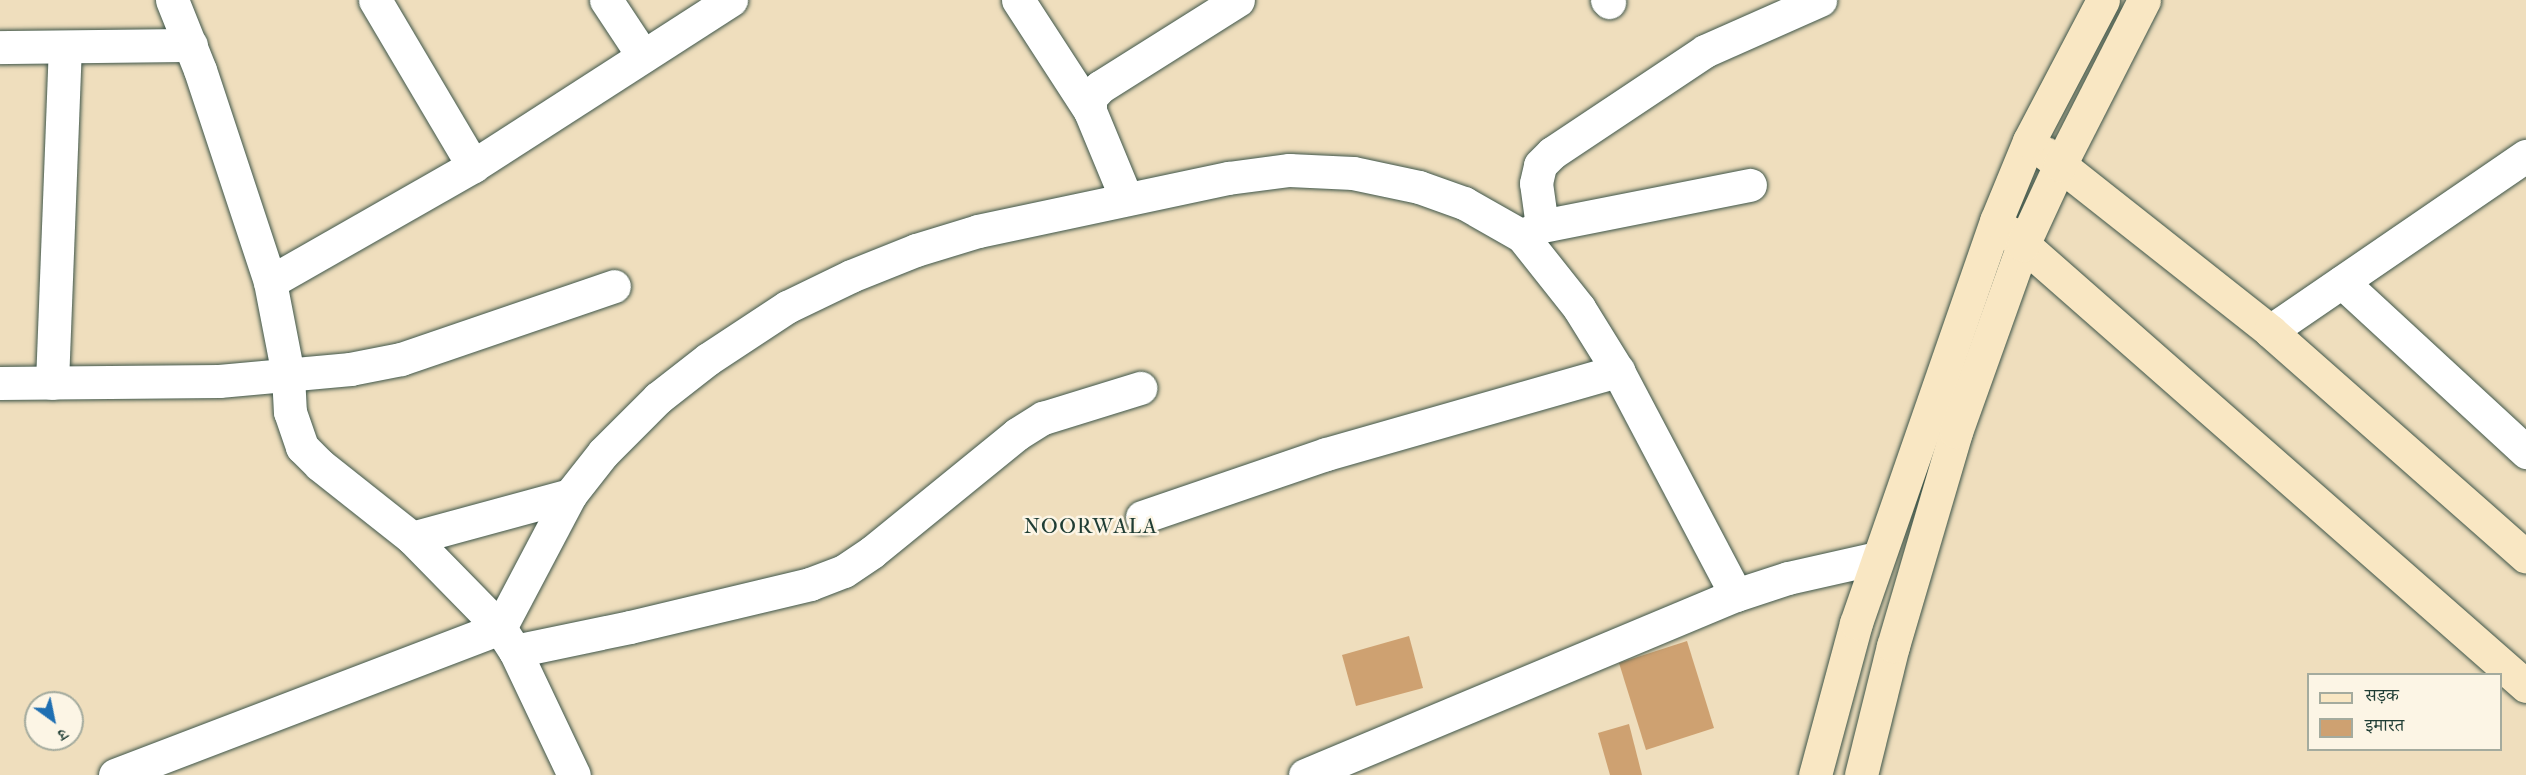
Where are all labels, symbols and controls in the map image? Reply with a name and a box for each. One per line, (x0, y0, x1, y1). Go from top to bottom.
district label: NOORWALA (1024, 513, 1158, 539)
legend (2307, 673, 2502, 751)
text: सड़क (2365, 685, 2399, 706)
north arrow (24, 691, 84, 751)
text: इमारत (2365, 715, 2404, 736)
text: उ (54, 725, 72, 745)

